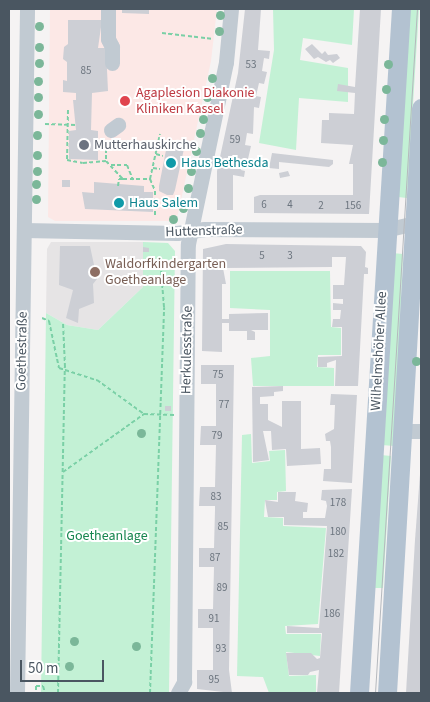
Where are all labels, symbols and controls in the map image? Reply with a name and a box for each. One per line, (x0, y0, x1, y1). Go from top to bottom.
house number: 53 (246, 58, 256, 72)
house number: 85 (81, 64, 91, 78)
place label: Agaplesion Diakonie Kliniken Kassel (136, 85, 255, 118)
marker: Agaplesion Diakonie Kliniken Kassel (118, 94, 132, 108)
house number: 59 (230, 133, 240, 147)
place label: Mutterhauskirche (94, 137, 197, 153)
marker: Mutterhauskirche (78, 139, 90, 151)
place label: Haus Bethesda (181, 155, 268, 171)
marker: Haus Bethesda (165, 157, 177, 169)
place label: Haus Salem (129, 195, 198, 211)
marker: Haus Salem (113, 197, 125, 209)
house number: 6 (261, 198, 267, 212)
house number: 4 (287, 198, 293, 212)
house number: 2 (318, 199, 324, 213)
house number: 156 (345, 199, 361, 213)
street label: Huttenstraße (165, 221, 243, 241)
house number: 5 (259, 249, 265, 263)
house number: 3 (287, 249, 293, 263)
place label: Waldorfkindergarten Goetheanlage (105, 256, 226, 288)
marker: Waldorfkindergarten Goetheanlage (89, 266, 101, 278)
street label: Wilhelmshöher Allee (367, 291, 391, 411)
street label: Herkulesstraße (178, 306, 196, 394)
street label: Goethestraße (13, 311, 31, 391)
house number: 75 (213, 368, 223, 382)
house number: 77 (219, 398, 229, 412)
house number: 79 (212, 429, 222, 443)
house number: 83 (211, 490, 221, 504)
house number: 178 (330, 496, 346, 510)
house number: 85 (218, 520, 228, 534)
house number: 180 (330, 525, 346, 539)
park label: Goetheanlage (66, 528, 148, 544)
house number: 182 (328, 547, 344, 561)
house number: 87 (210, 551, 220, 565)
house number: 89 (217, 581, 227, 595)
house number: 186 (324, 607, 340, 621)
house number: 91 (209, 612, 219, 626)
house number: 93 (216, 642, 226, 656)
scale bar (22, 650, 106, 682)
text: 50 m (28, 658, 58, 679)
house number: 95 (209, 673, 219, 687)

